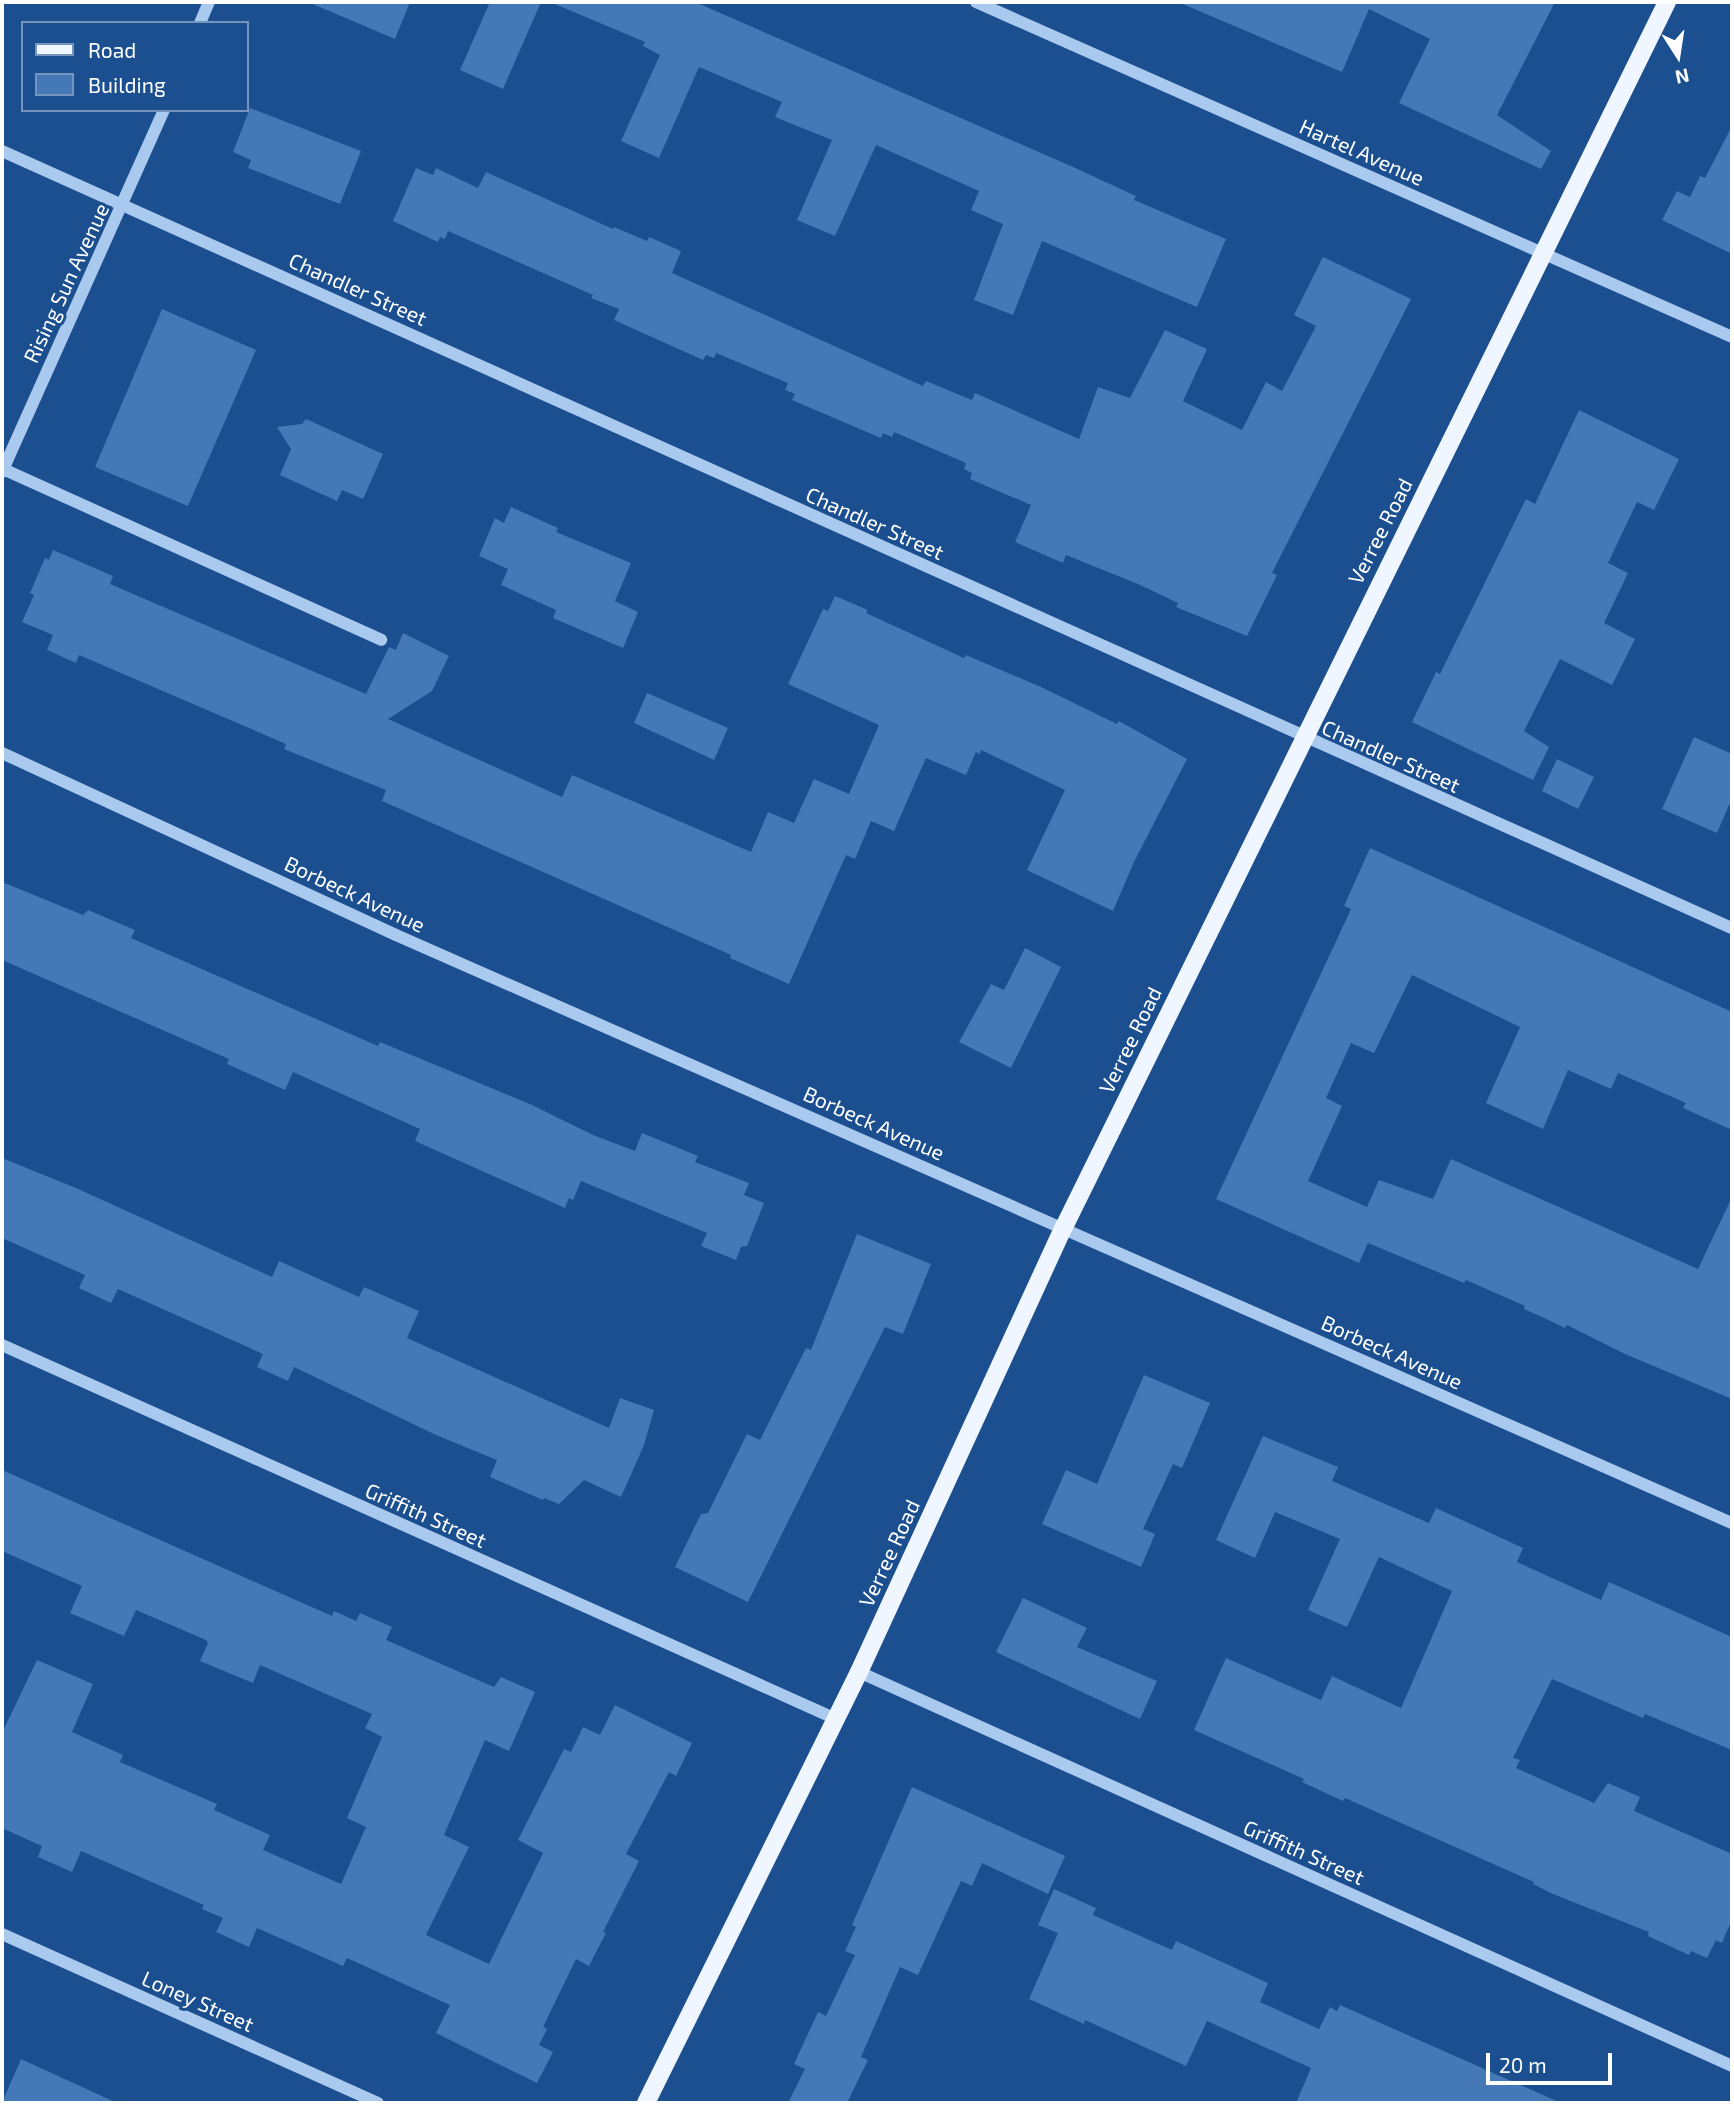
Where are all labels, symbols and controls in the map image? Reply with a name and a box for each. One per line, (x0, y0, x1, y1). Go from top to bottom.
legend (21, 21, 248, 112)
north arrow (1643, 21, 1713, 91)
text: Road (88, 37, 136, 62)
text: N (1673, 64, 1692, 90)
text: Building (88, 72, 166, 97)
street label: Hartel Avenue (1295, 113, 1429, 191)
street label: Rising Sun Avenue (18, 199, 114, 367)
street label: Chandler Street (285, 247, 431, 331)
street label: Verree Road (1343, 474, 1417, 588)
street label: Chandler Street (802, 481, 948, 565)
street label: Chandler Street (1318, 714, 1464, 798)
street label: Borbeck Avenue (281, 850, 429, 938)
street label: Verree Road (1093, 983, 1167, 1097)
street label: Borbeck Avenue (799, 1080, 949, 1166)
street label: Borbeck Avenue (1317, 1309, 1467, 1395)
street label: Griffith Street (362, 1477, 490, 1553)
street label: Verree Road (853, 1495, 925, 1611)
street label: Griffith Street (1240, 1814, 1368, 1890)
street label: Loney Street (138, 1965, 258, 2037)
scale bar (1489, 2038, 1615, 2082)
text: 20 m (1499, 2052, 1547, 2077)

